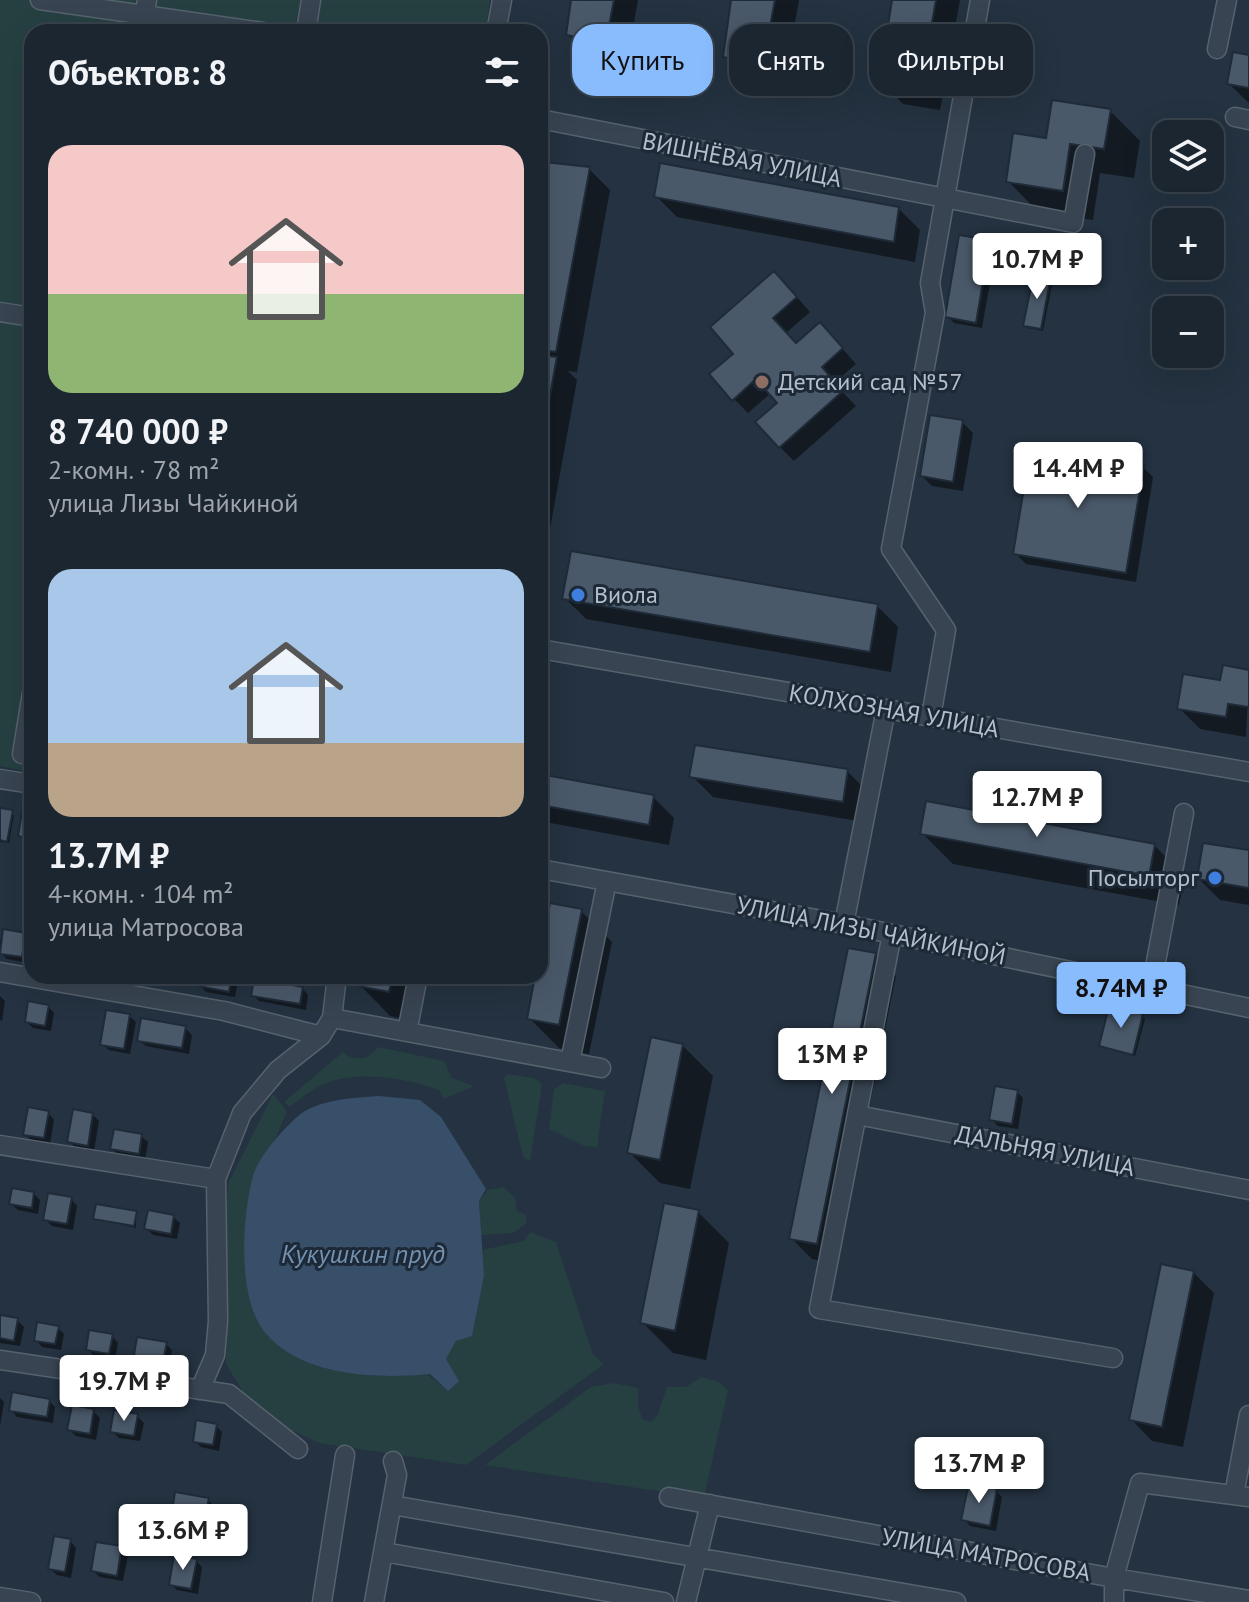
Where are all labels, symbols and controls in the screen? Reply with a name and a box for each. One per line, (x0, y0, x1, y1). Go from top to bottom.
chip: Купить (572, 24, 713, 96)
chip: Снять (729, 24, 853, 96)
chip: Фильтры (869, 24, 1033, 96)
text: Объектов: 8 (48, 50, 227, 94)
icon: filters (480, 50, 524, 94)
map controls (1152, 120, 1224, 368)
button: layers (1152, 120, 1224, 192)
street label: ВИШНЁВАЯ УЛИЦА (640, 125, 844, 194)
icon: home (214, 197, 358, 341)
button: + (1152, 208, 1224, 280)
pin: 10.7M ₽ (963, 233, 1111, 301)
text: 10.7M ₽ (991, 242, 1083, 275)
button: − (1152, 296, 1224, 368)
place label: Детский сад №57 (778, 366, 963, 397)
marker: Детский сад №57 (753, 373, 771, 391)
text: 8 740 000 ₽ (48, 409, 228, 453)
pin: 14.4M ₽ (1004, 442, 1152, 510)
text: 14.4M ₽ (1032, 451, 1124, 484)
text: 2-комн. · 78 m² (48, 453, 219, 486)
text: улица Лизы Чайкиной (48, 486, 298, 519)
place label: Виола (594, 579, 658, 610)
marker: Виола (569, 586, 587, 604)
icon: home (214, 621, 358, 765)
street label: КОЛХОЗНАЯ УЛИЦА (787, 677, 1002, 744)
pin: 12.7M ₽ (963, 771, 1111, 839)
text: 12.7M ₽ (991, 780, 1083, 813)
text: 13.7M ₽ (48, 833, 169, 877)
place label: Посылторг (1088, 862, 1199, 893)
marker: Посылторг (1206, 869, 1224, 887)
text: 4-комн. · 104 m² (48, 877, 234, 910)
street label: УЛИЦА ЛИЗЫ ЧАЙКИНОЙ (734, 889, 1008, 972)
text: улица Матросова (48, 910, 244, 943)
pin: 8.74M ₽ (1047, 962, 1195, 1030)
text: 8.74M ₽ (1075, 971, 1167, 1004)
pin: 13M ₽ (776, 1028, 888, 1096)
text: 13M ₽ (796, 1037, 868, 1070)
street label: ДАЛЬНЯЯ УЛИЦА (953, 1118, 1137, 1183)
water label: Кукушкин пруд (281, 1237, 445, 1270)
pin: 19.7M ₽ (50, 1355, 198, 1423)
text: 19.7M ₽ (78, 1364, 170, 1397)
pin: 13.7M ₽ (905, 1437, 1053, 1505)
text: 13.7M ₽ (933, 1446, 1025, 1479)
pin: 13.6M ₽ (109, 1504, 257, 1572)
text: 13.6M ₽ (137, 1513, 229, 1546)
street label: УЛИЦА МАТРОСОВА (879, 1521, 1093, 1588)

